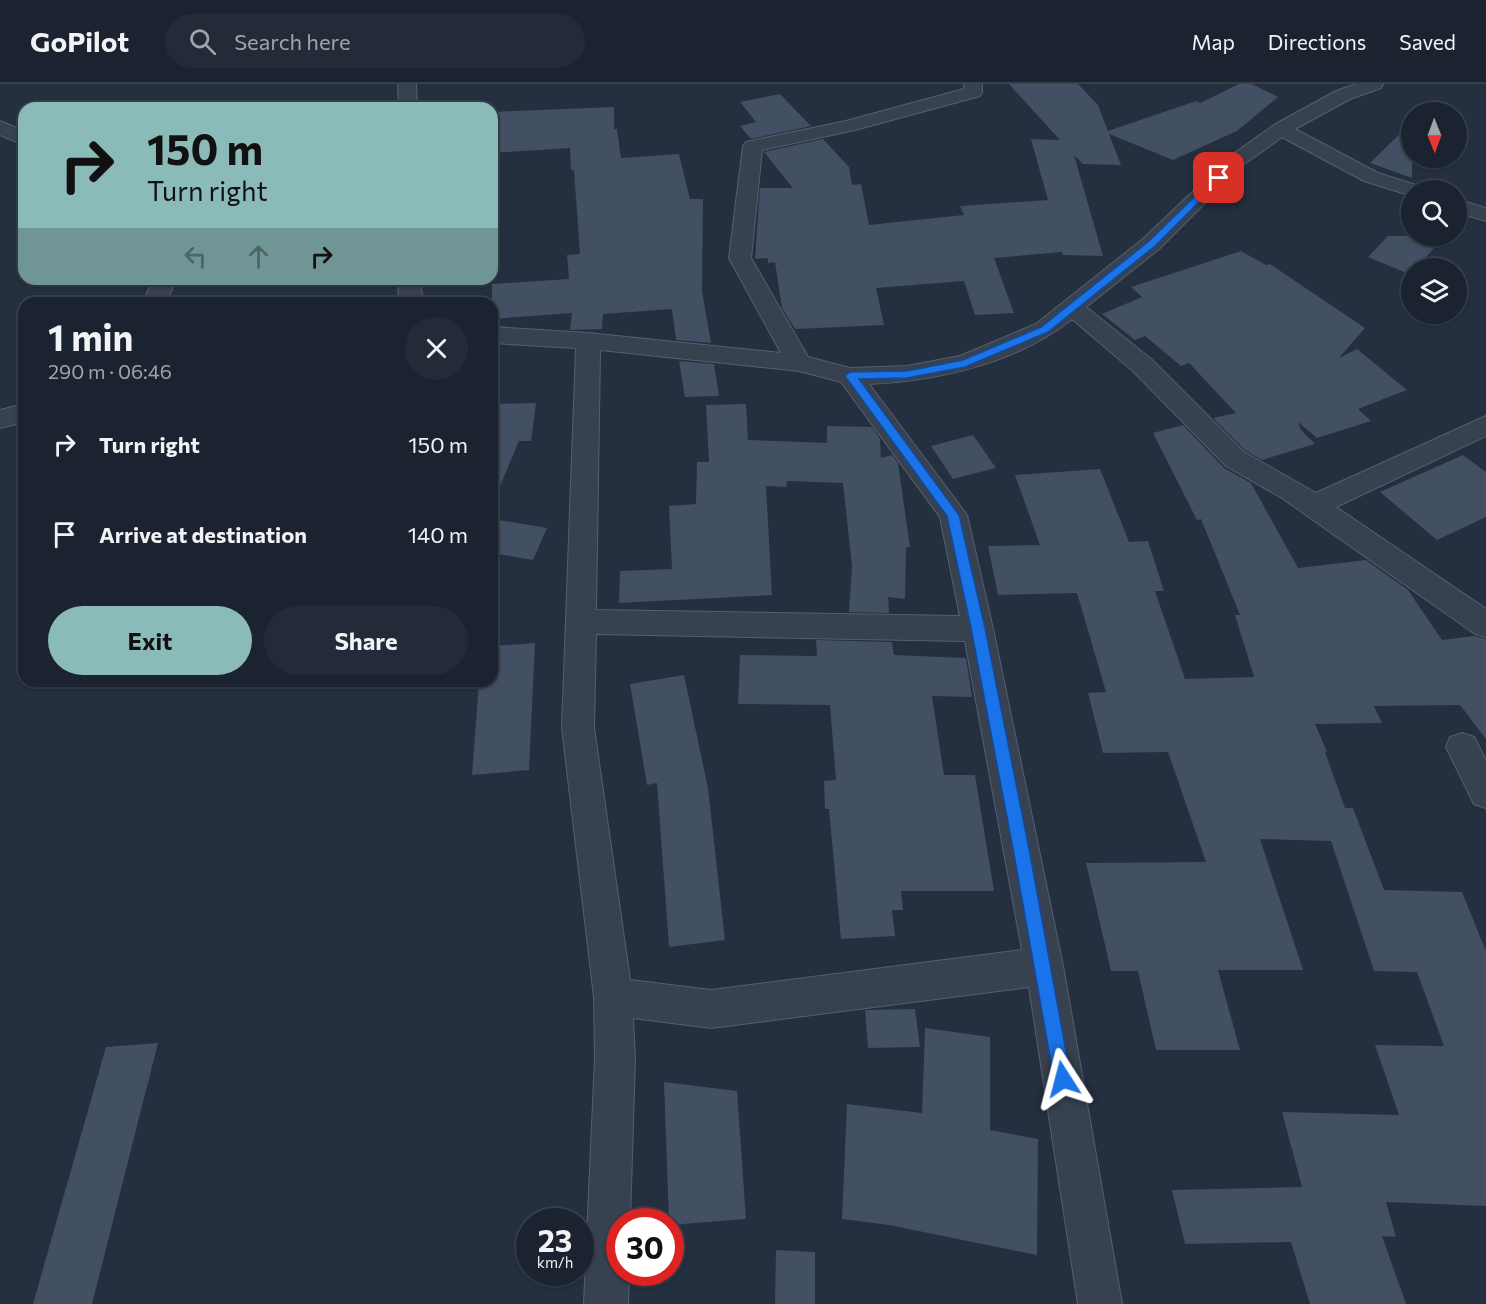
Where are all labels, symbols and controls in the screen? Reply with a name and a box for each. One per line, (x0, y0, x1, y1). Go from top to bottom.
search box (165, 14, 585, 68)
text: GoPilot (30, 24, 129, 58)
icon: search (186, 25, 219, 58)
text: Search here (234, 28, 351, 55)
text: Map (1192, 29, 1235, 54)
text: Directions (1268, 29, 1366, 54)
text: Saved (1399, 29, 1456, 54)
north arrow (1401, 102, 1467, 168)
map controls (1401, 102, 1467, 324)
text: 150 m (147, 122, 263, 174)
icon: right (48, 126, 126, 204)
pin (1193, 152, 1244, 203)
icon: arrive (1202, 161, 1235, 194)
text: Turn right (147, 174, 267, 207)
button: search (1401, 180, 1467, 246)
icon: left (179, 240, 212, 273)
icon: ahead (242, 240, 275, 273)
icon: right (305, 240, 338, 273)
button: layers (1401, 258, 1467, 324)
text: 1 min (48, 314, 133, 358)
button: close (405, 317, 468, 380)
text: 290 m · 06:46 (48, 359, 172, 383)
icon: right (48, 428, 81, 461)
text: Turn right (99, 431, 200, 458)
text: 150 m (408, 431, 468, 458)
icon: arrive (48, 518, 81, 551)
text: Arrive at destination (99, 521, 307, 548)
text: 140 m (408, 521, 468, 548)
button: Exit (48, 606, 252, 675)
button: Share (264, 606, 468, 675)
position arrow (1031, 1047, 1095, 1111)
speed limit sign: 30 (606, 1208, 684, 1286)
text: 23 (538, 1221, 572, 1258)
text: km/h (537, 1253, 573, 1271)

